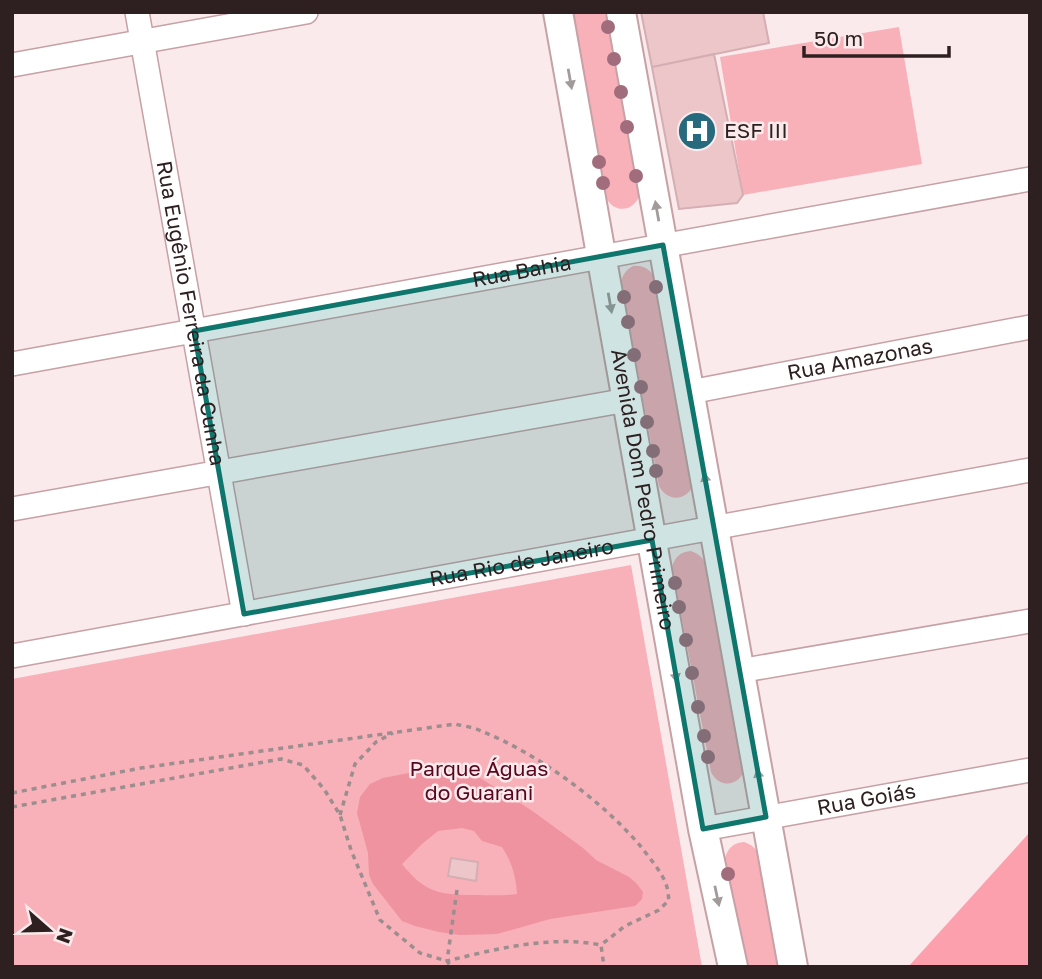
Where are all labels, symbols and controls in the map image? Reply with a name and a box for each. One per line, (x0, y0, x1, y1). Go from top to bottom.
scale bar (804, 14, 949, 58)
text: 50 m (814, 25, 863, 51)
one-way arrow (565, 69, 576, 91)
hospital icon: ESF III (676, 110, 718, 152)
place label: ESF III (724, 117, 788, 143)
street label: Rua Eugênio Ferreira da Cunha (152, 159, 231, 468)
one-way arrow (651, 200, 662, 222)
street label: Rua Bahia (470, 249, 573, 292)
one-way arrow (605, 293, 616, 315)
street label: Rua Amazonas (785, 332, 935, 385)
street label: Avenida Dom Pedro Primeiro (606, 347, 681, 632)
one-way arrow (700, 472, 711, 494)
street label: Rua Rio de Janeiro (427, 532, 616, 591)
one-way arrow (670, 661, 681, 683)
park label: Parque Águas do Guarani (410, 755, 548, 805)
one-way arrow (753, 768, 764, 790)
street label: Rua Goiás (815, 777, 918, 820)
one-way arrow (712, 885, 723, 907)
north arrow (14, 895, 84, 965)
text: N (52, 925, 79, 947)

